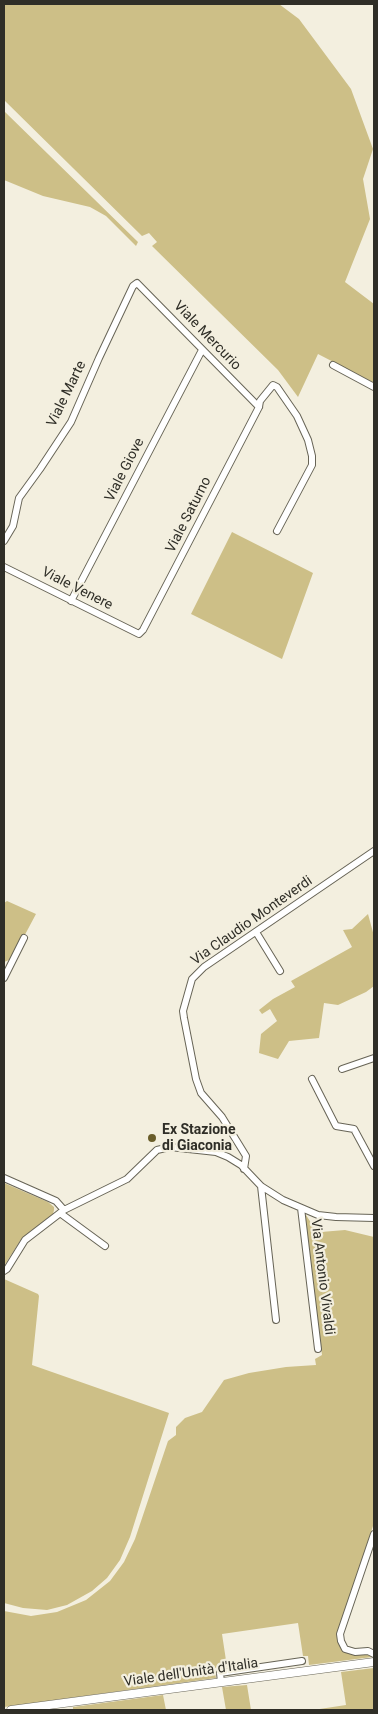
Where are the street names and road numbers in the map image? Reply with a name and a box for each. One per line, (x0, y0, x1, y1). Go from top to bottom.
street label: Viale Mercurio (170, 298, 244, 374)
street label: Viale Marte (44, 358, 90, 430)
street label: Viale Giove (102, 435, 148, 505)
street label: Viale Saturno (163, 474, 215, 556)
street label: Viale Venere (39, 564, 115, 614)
street label: Via Claudio Monteverdi (188, 873, 316, 969)
street label: Via Antonio Vivaldi (307, 1218, 337, 1336)
street label: Viale dell'Unità d'Italia (123, 1655, 259, 1691)

